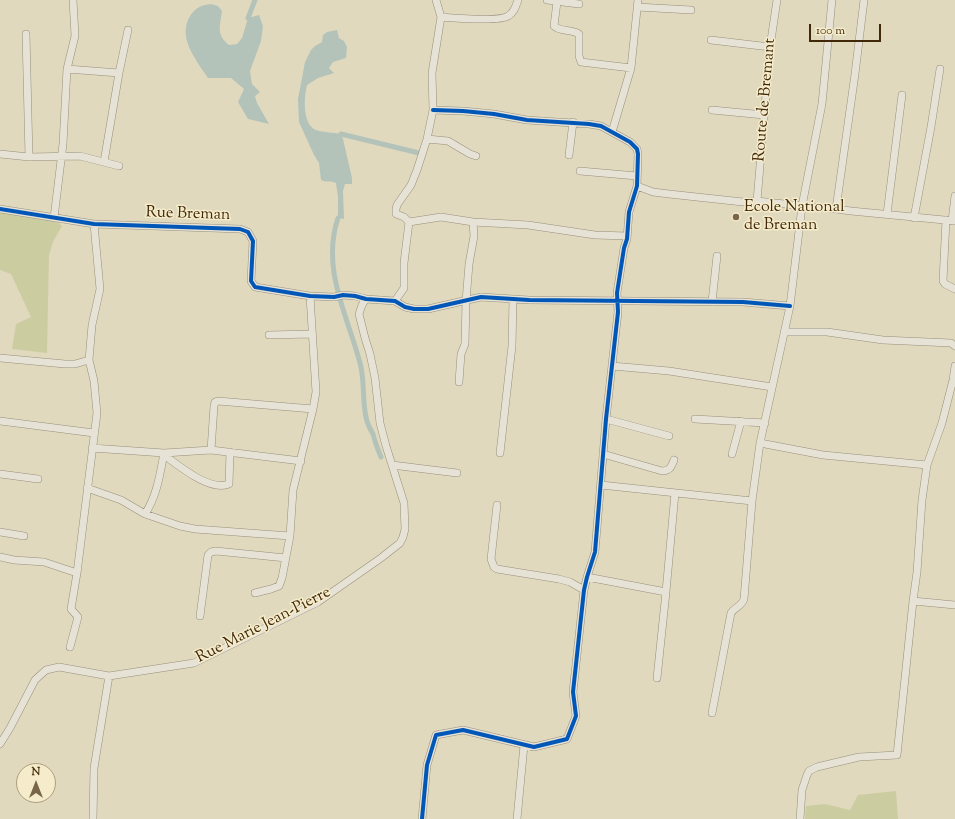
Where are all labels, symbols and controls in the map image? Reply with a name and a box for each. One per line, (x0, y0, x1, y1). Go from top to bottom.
scale bar (811, 16, 883, 42)
text: 100 m (816, 22, 845, 40)
street label: Route de Bremant (751, 37, 781, 163)
place label: Ecole National de Breman (744, 198, 845, 236)
street label: Rue Breman (145, 204, 231, 226)
marker: Ecole National de Breman (731, 212, 741, 222)
street label: Rue Marie Jean-Pierre (193, 584, 335, 668)
north arrow (16, 763, 56, 803)
text: N (32, 764, 40, 780)

